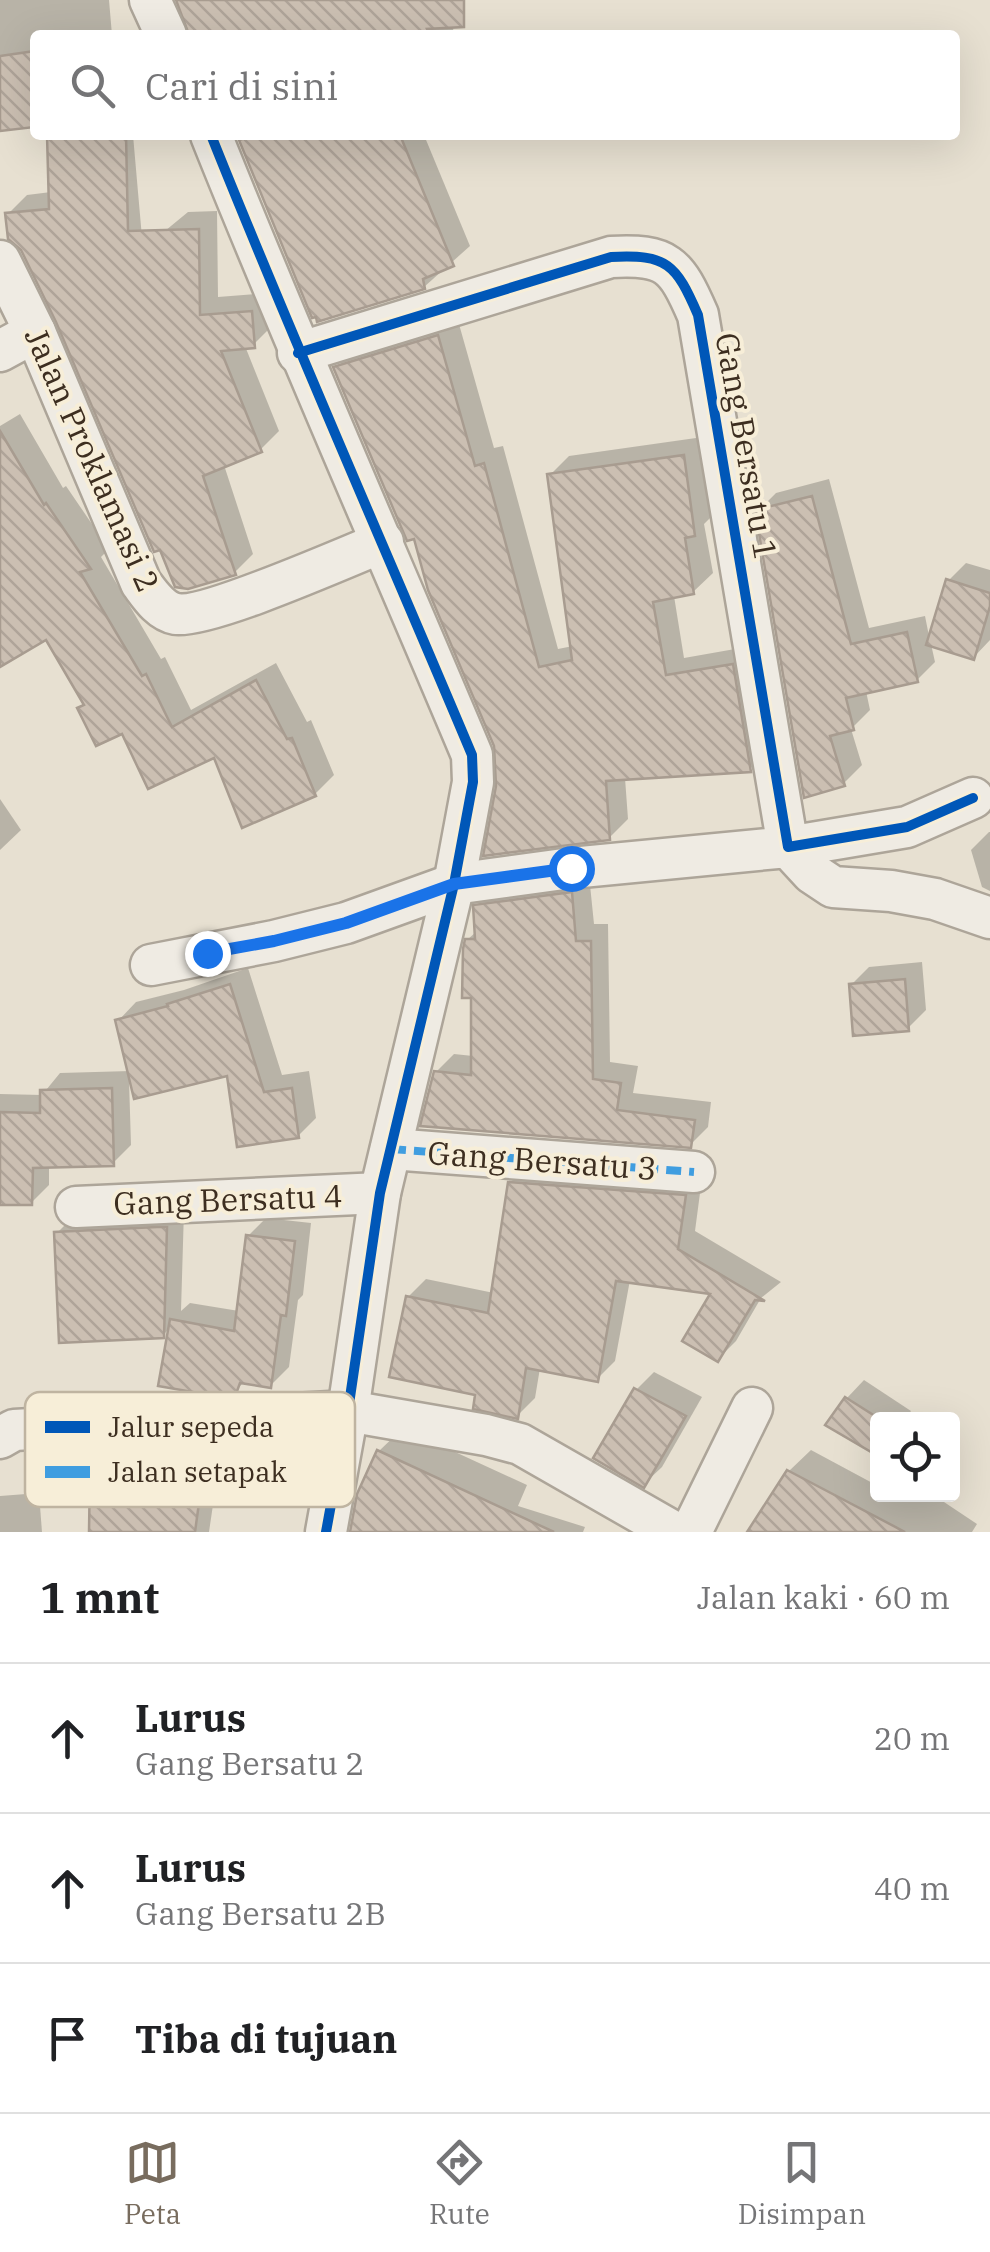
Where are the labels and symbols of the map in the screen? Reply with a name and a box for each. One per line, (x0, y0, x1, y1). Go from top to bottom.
street label: Jalan Proklamasi 2 (16, 321, 170, 598)
street label: Gang Bersatu 1 (706, 329, 788, 562)
route start (549, 846, 595, 892)
route end (185, 931, 231, 977)
street label: Gang Bersatu 3 (426, 1131, 658, 1189)
street label: Gang Bersatu 4 (113, 1174, 343, 1224)
legend (25, 1392, 355, 1507)
text: Jalur sepeda (108, 1408, 274, 1445)
text: Jalan setapak (108, 1453, 288, 1490)

